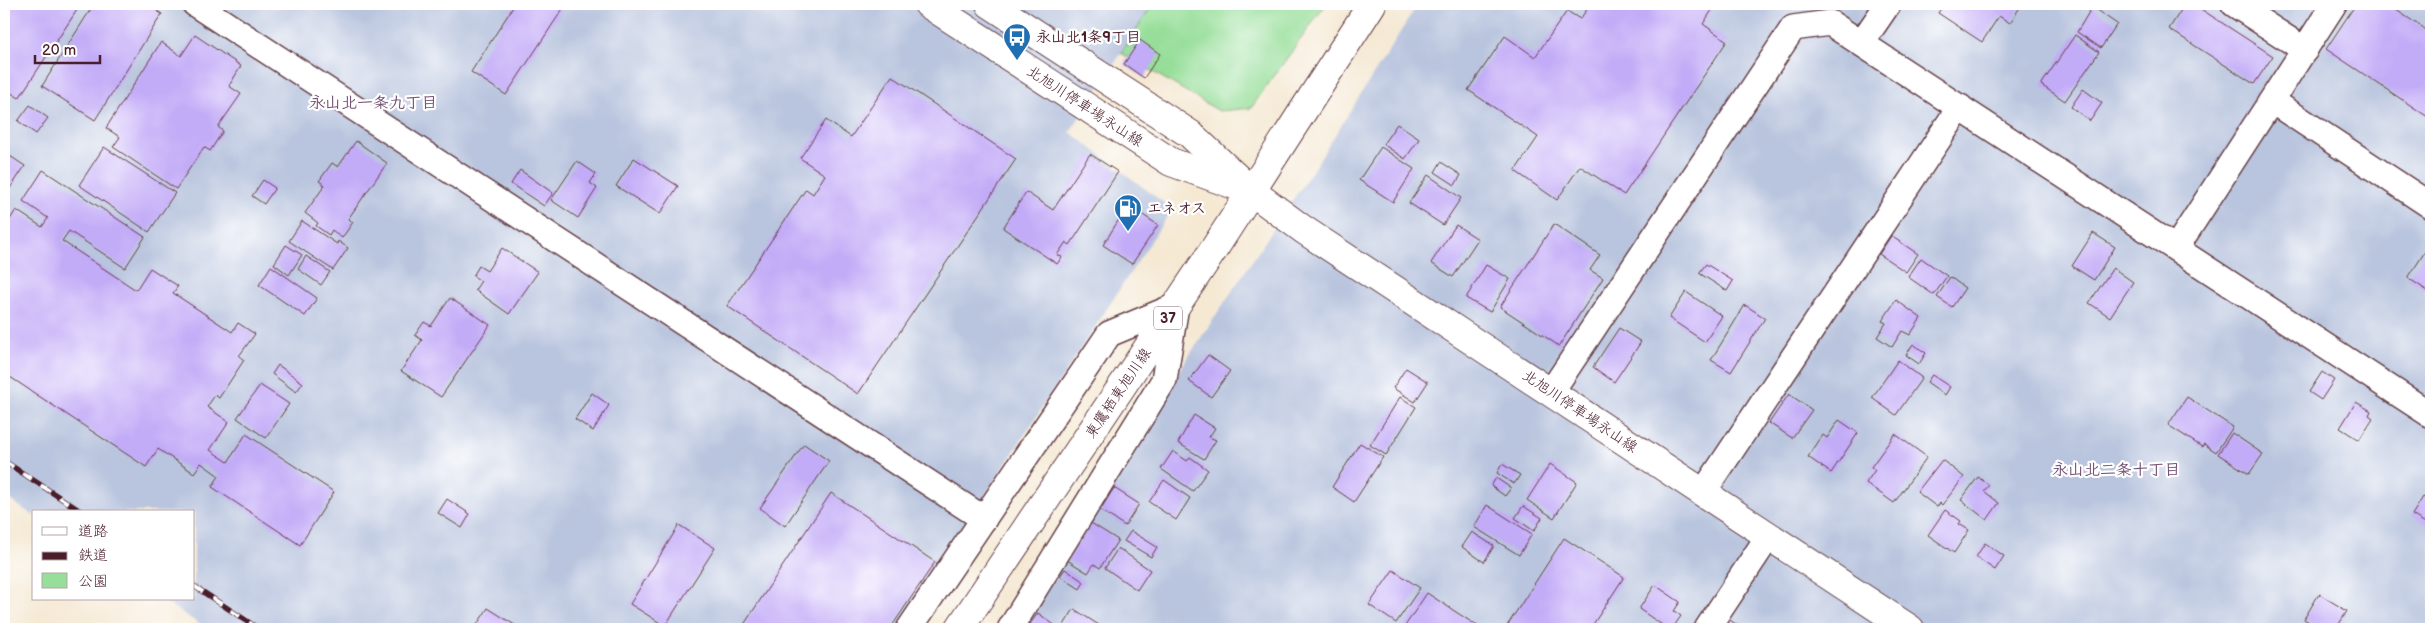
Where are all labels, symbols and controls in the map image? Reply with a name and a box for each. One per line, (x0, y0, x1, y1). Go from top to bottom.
bus stop icon: 永山北1条9丁目 (1002, 22, 1032, 61)
place label: 永山北1条9丁目 (1036, 28, 1141, 47)
scale bar (35, 32, 100, 64)
text: 20 m (42, 41, 76, 60)
street label: 北旭川停車場永山線 (1023, 62, 1147, 151)
district label: 永山北一条九丁目 (309, 94, 437, 113)
fuel station icon: エネオス (1113, 193, 1143, 232)
place label: エネオス (1147, 199, 1206, 218)
road number: 37 (1154, 306, 1182, 330)
street label: 東鷹栖東旭川線 (1081, 344, 1156, 442)
street label: 北旭川停車場永山線 (1518, 366, 1641, 457)
district label: 永山北二条十丁目 (2052, 461, 2180, 480)
legend (32, 510, 195, 600)
text: 道路 (78, 522, 108, 541)
text: 鉄道 (78, 546, 108, 565)
text: 公園 (78, 572, 108, 591)

